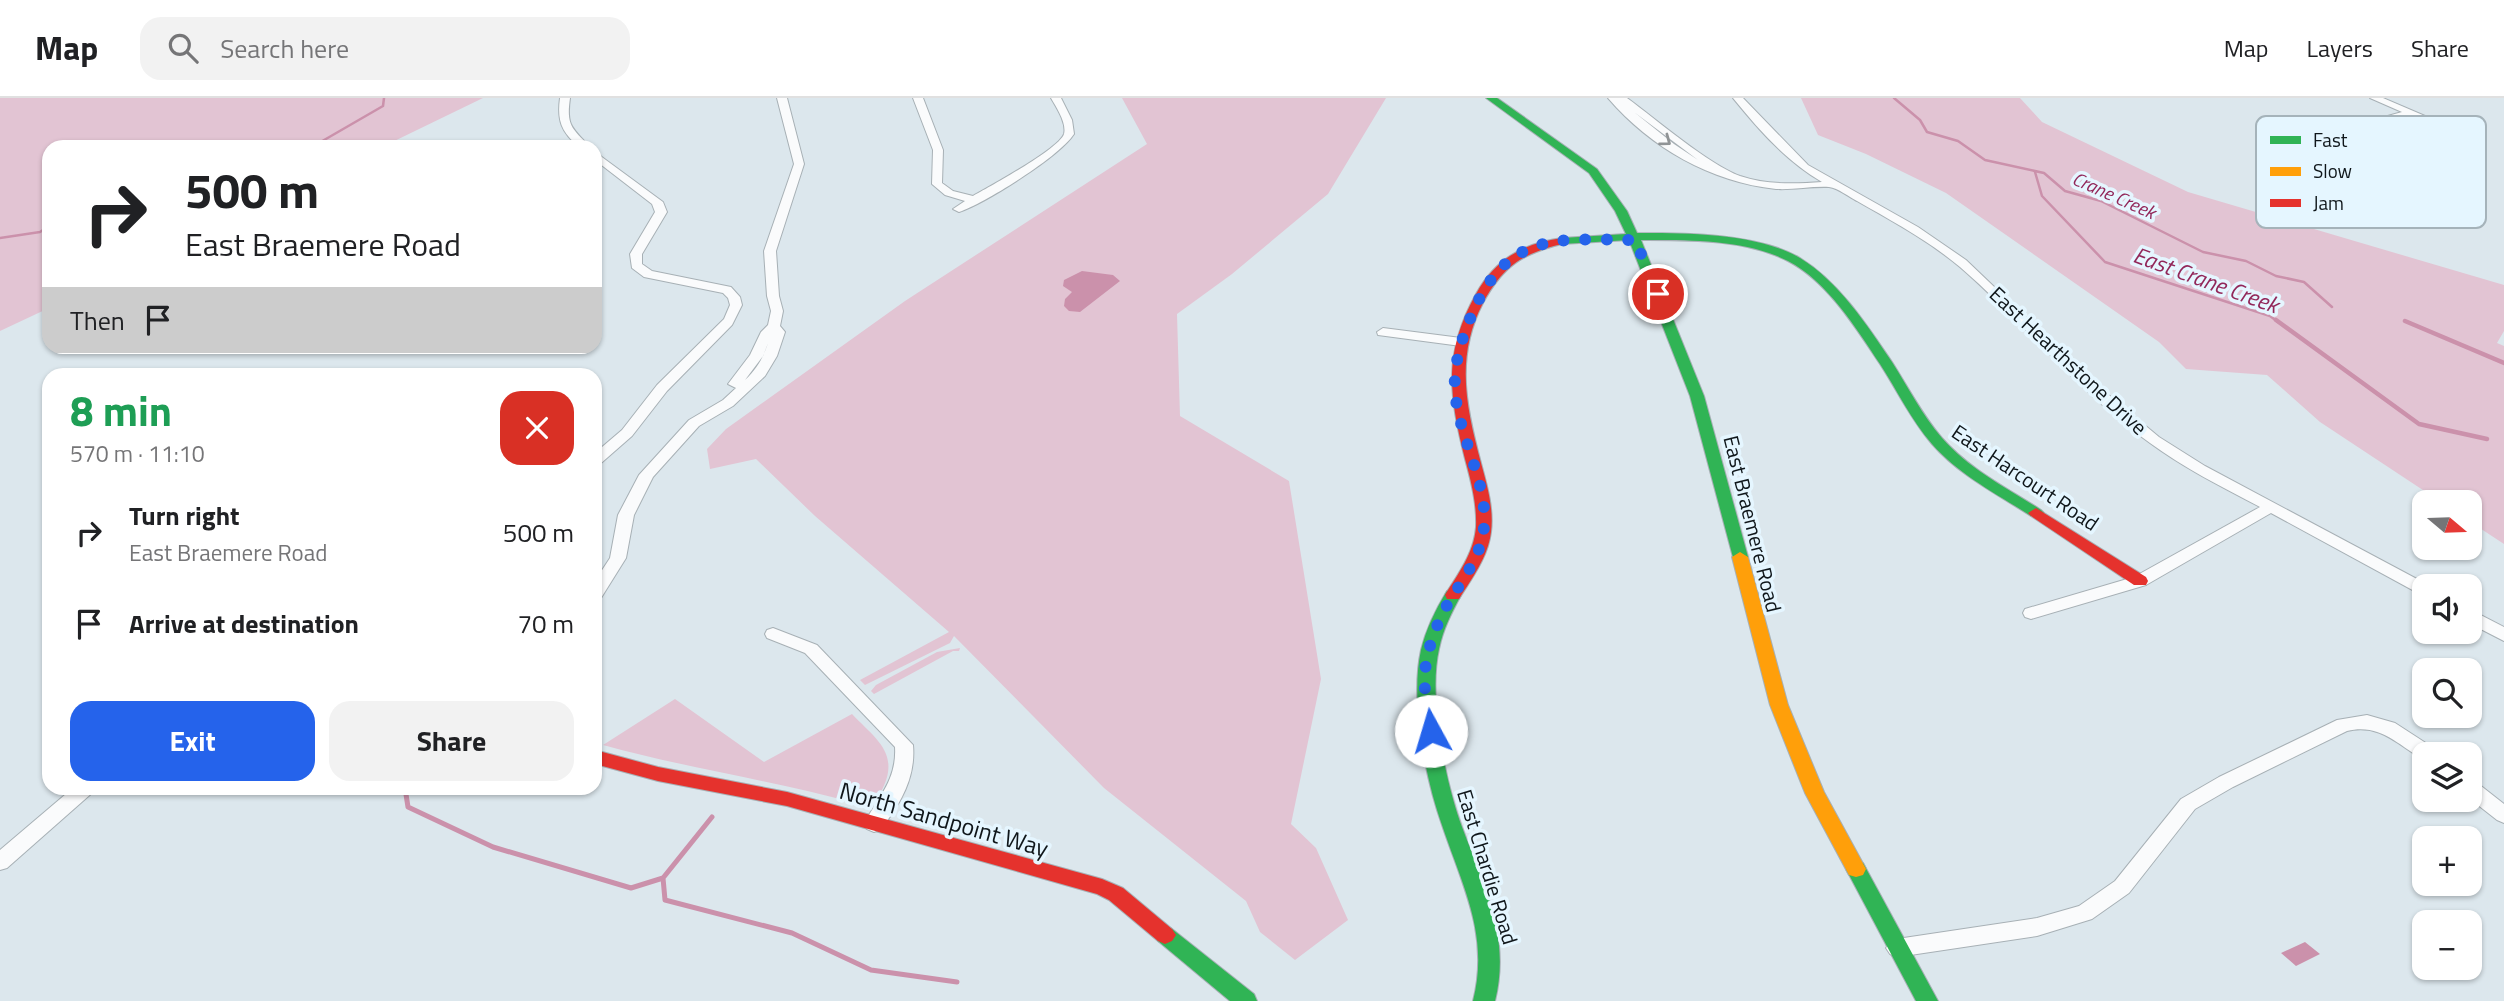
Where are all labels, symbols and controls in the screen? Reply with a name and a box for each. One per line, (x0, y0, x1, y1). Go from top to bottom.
search box (140, 17, 630, 80)
text: Map (35, 23, 98, 73)
icon: search (164, 29, 202, 67)
text: Search here (220, 29, 349, 68)
text: Map (2224, 30, 2269, 66)
text: Layers (2307, 30, 2373, 66)
text: Share (2411, 30, 2469, 66)
legend (2256, 116, 2486, 228)
text: Fast (2313, 125, 2348, 154)
one-way arrow (1658, 133, 1670, 145)
text: 500 m (185, 152, 319, 227)
text: Slow (2313, 156, 2352, 185)
water label: Crane Creek (2068, 163, 2163, 227)
icon: right (70, 168, 161, 259)
text: Jam (2313, 188, 2344, 217)
text: East Braemere Road (185, 220, 461, 268)
water label: East Crane Creek (2129, 237, 2286, 323)
pin (1628, 264, 1688, 324)
icon: arrive (1639, 275, 1677, 313)
street label: East Hearthstone Drive (1983, 278, 2155, 442)
text: Then (70, 301, 125, 340)
icon: arrive (139, 301, 177, 339)
text: 8 min (70, 378, 172, 442)
button: close (500, 391, 574, 465)
street label: East Harcourt Road (1945, 416, 2106, 538)
street label: East Braemere Road (1716, 432, 1790, 616)
text: 570 m · 11:10 (70, 436, 205, 471)
north arrow (2412, 490, 2482, 560)
map controls (2412, 490, 2482, 980)
text: Turn right (129, 496, 240, 535)
text: 500 m (503, 513, 574, 552)
icon: right (70, 514, 108, 552)
text: East Braemere Road (129, 535, 327, 570)
button: sound (2412, 574, 2482, 644)
text: Arrive at destination (129, 604, 359, 643)
text: 70 m (517, 604, 574, 643)
icon: arrive (70, 605, 108, 643)
button: search (2412, 658, 2482, 728)
position arrow (1394, 694, 1468, 768)
button: Exit (70, 701, 315, 781)
button: Share (329, 701, 574, 781)
button: layers (2412, 742, 2482, 812)
street label: North Sandpoint Way (836, 772, 1053, 866)
street label: East Chardie Road (1449, 785, 1527, 948)
button: + (2412, 826, 2482, 896)
button: − (2412, 910, 2482, 980)

